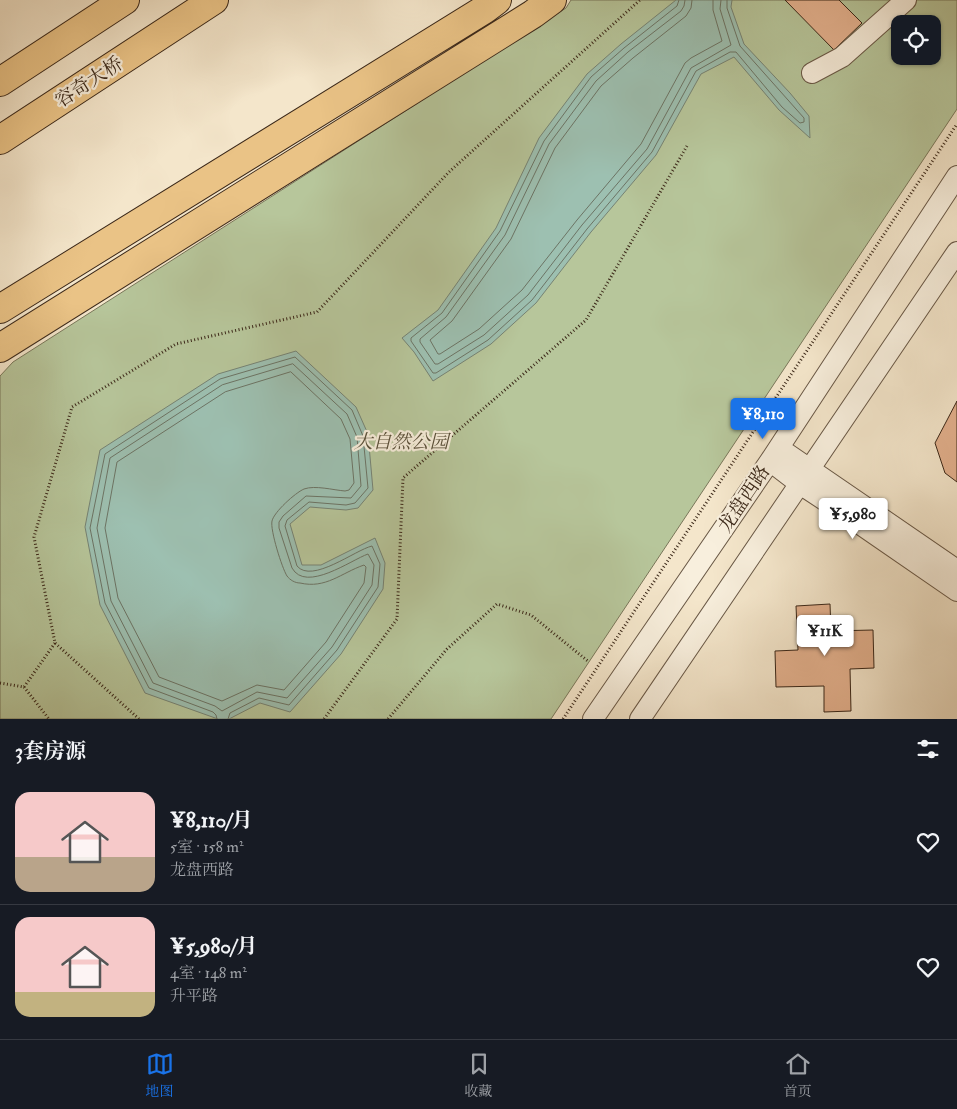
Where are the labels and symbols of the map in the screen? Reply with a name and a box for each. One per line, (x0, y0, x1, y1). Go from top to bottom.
street label: 容奇大桥 (51, 51, 127, 113)
pin: ¥8,110 (722, 398, 804, 440)
park label: 大自然公园 (353, 430, 451, 454)
street label: 龙盘西路 (713, 461, 775, 537)
pin: ¥5,980 (812, 498, 894, 540)
pin: ¥11K (795, 614, 855, 657)

